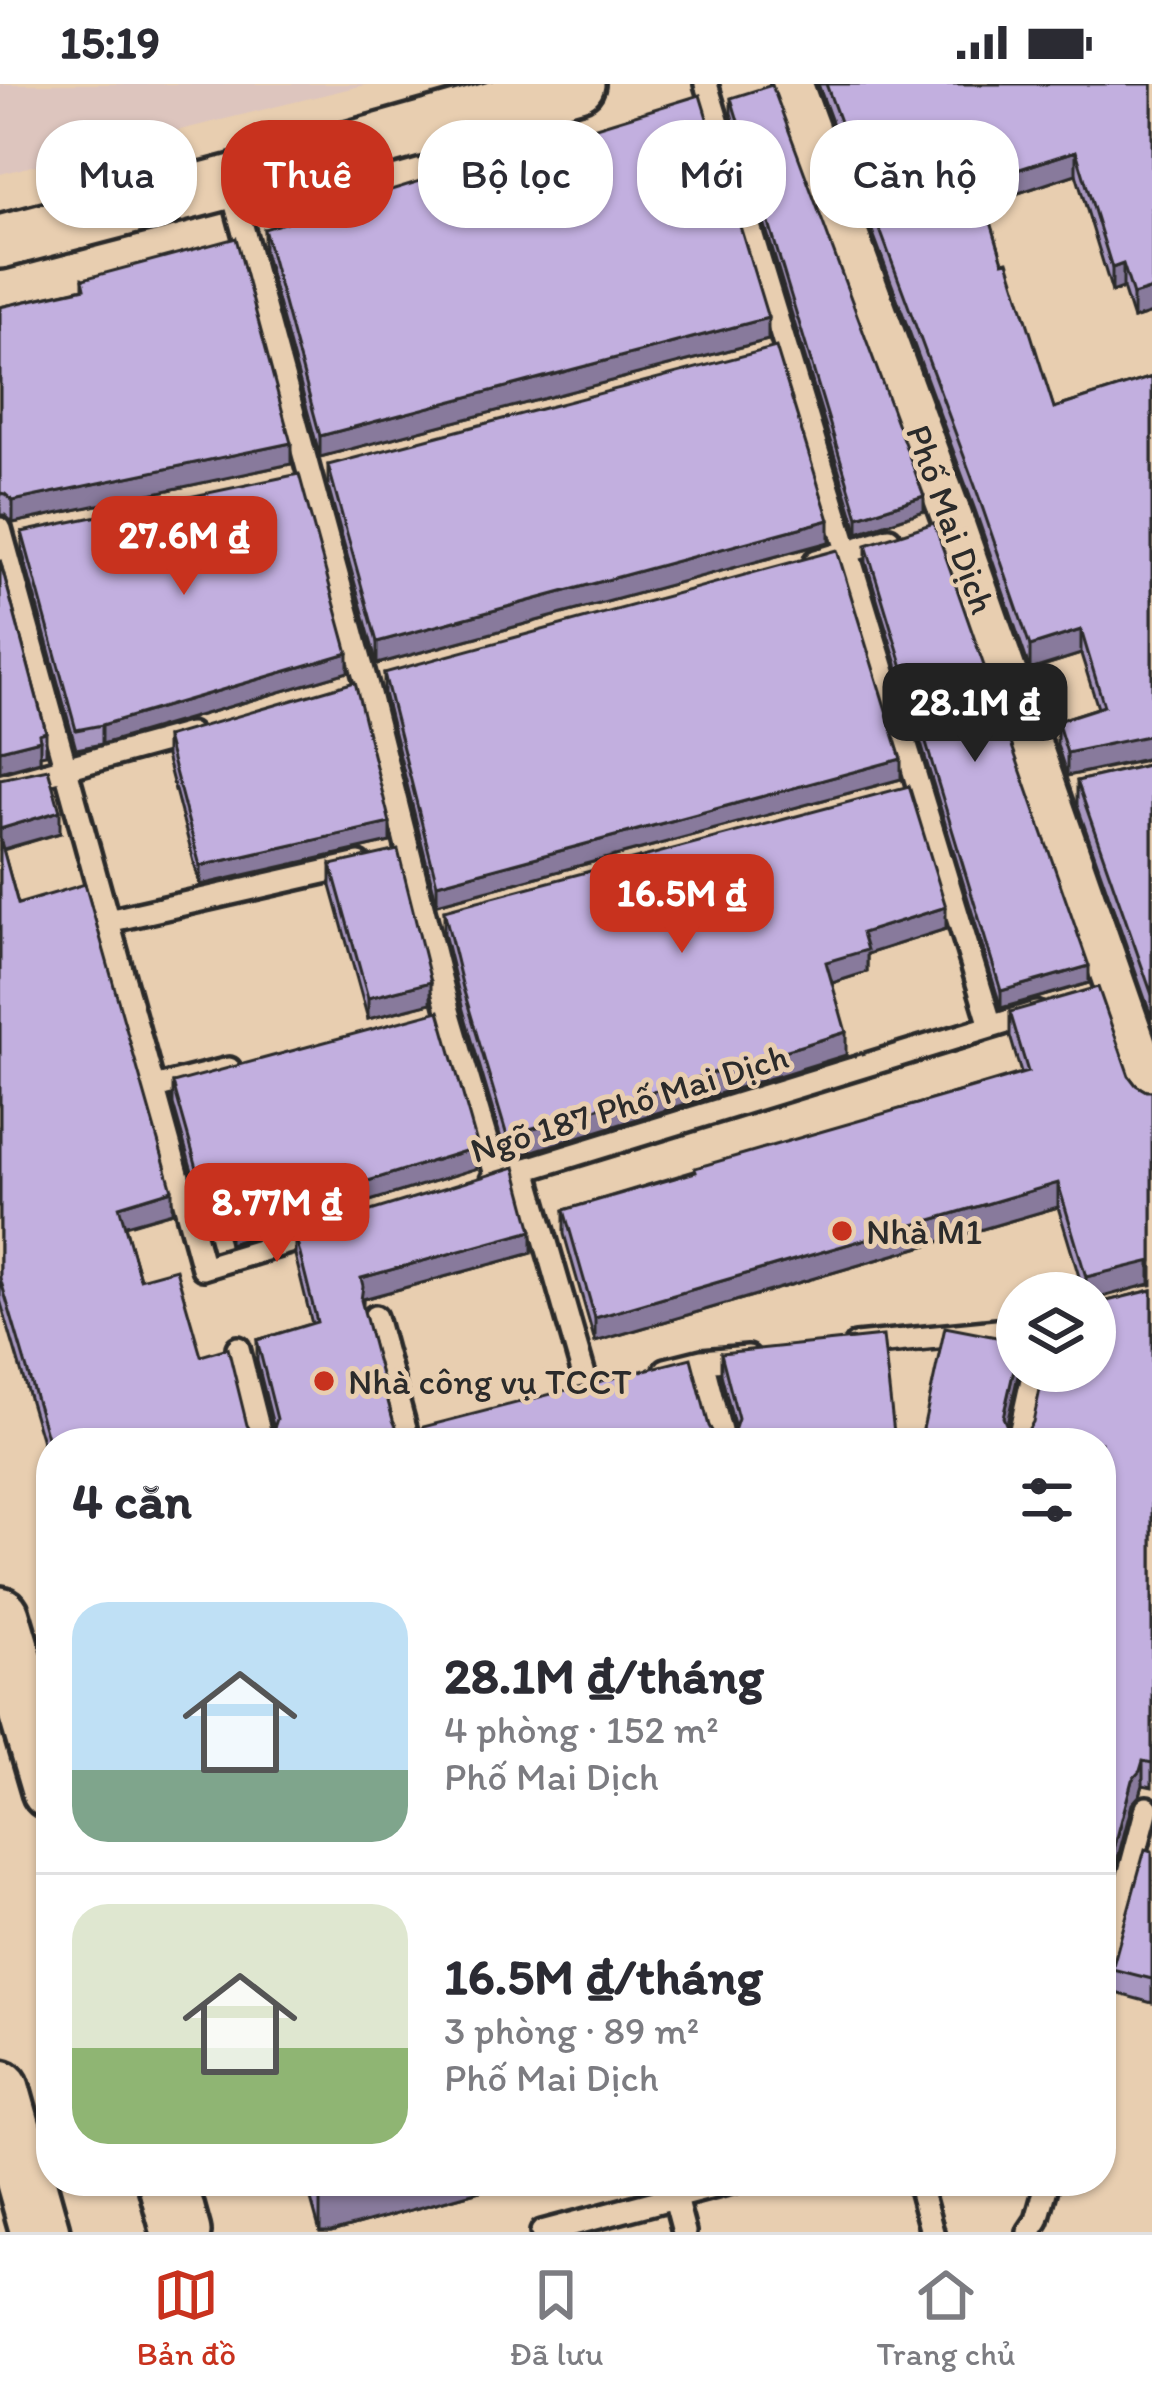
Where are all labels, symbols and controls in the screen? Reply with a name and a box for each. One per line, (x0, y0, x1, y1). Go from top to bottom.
text: 15:19 (60, 15, 160, 69)
chip: Mua (36, 120, 197, 228)
chip: Thuê (221, 120, 394, 228)
chip: Bộ lọc (418, 120, 613, 228)
chip: Mới (637, 120, 786, 228)
chip: Căn hộ (810, 120, 1019, 228)
street label: Phố Mai Dịch (897, 419, 1005, 619)
pin: 27.6M ₫ (73, 496, 295, 598)
text: 27.6M ₫ (118, 511, 250, 558)
pin: 28.1M ₫ (864, 663, 1086, 765)
text: 28.1M ₫ (909, 678, 1041, 725)
pin: 16.5M ₫ (571, 854, 793, 956)
text: 16.5M ₫ (617, 869, 747, 916)
street label: Ngõ 187 Phố Mai Dịch (465, 1034, 793, 1172)
pin: 8.77M ₫ (166, 1163, 388, 1265)
text: 8.77M ₫ (211, 1178, 343, 1225)
place label: Nhà M1 (866, 1210, 982, 1253)
marker: Nhà M1 (829, 1218, 855, 1244)
map controls (996, 1272, 1116, 1392)
button: layers (996, 1272, 1116, 1392)
place label: Nhà công vụ TCCT (348, 1360, 632, 1403)
marker: Nhà công vụ TCCT (311, 1368, 337, 1394)
icon: filters (1014, 1467, 1080, 1533)
text: 4 căn (72, 1470, 192, 1531)
text: 28.1M ₫/tháng (444, 1645, 764, 1706)
icon: home (168, 1650, 312, 1794)
text: 4 phòng · 152 m² (444, 1706, 719, 1753)
text: Phố Mai Dịch (444, 1753, 659, 1800)
text: 16.5M ₫/tháng (444, 1946, 763, 2007)
icon: home (168, 1952, 312, 2096)
text: 3 phòng · 89 m² (444, 2007, 699, 2054)
text: Phố Mai Dịch (444, 2054, 659, 2101)
tab: Bản đồ (137, 2262, 236, 2373)
tab: Đã lưu (509, 2262, 603, 2373)
tab: Trang chủ (876, 2262, 1015, 2373)

